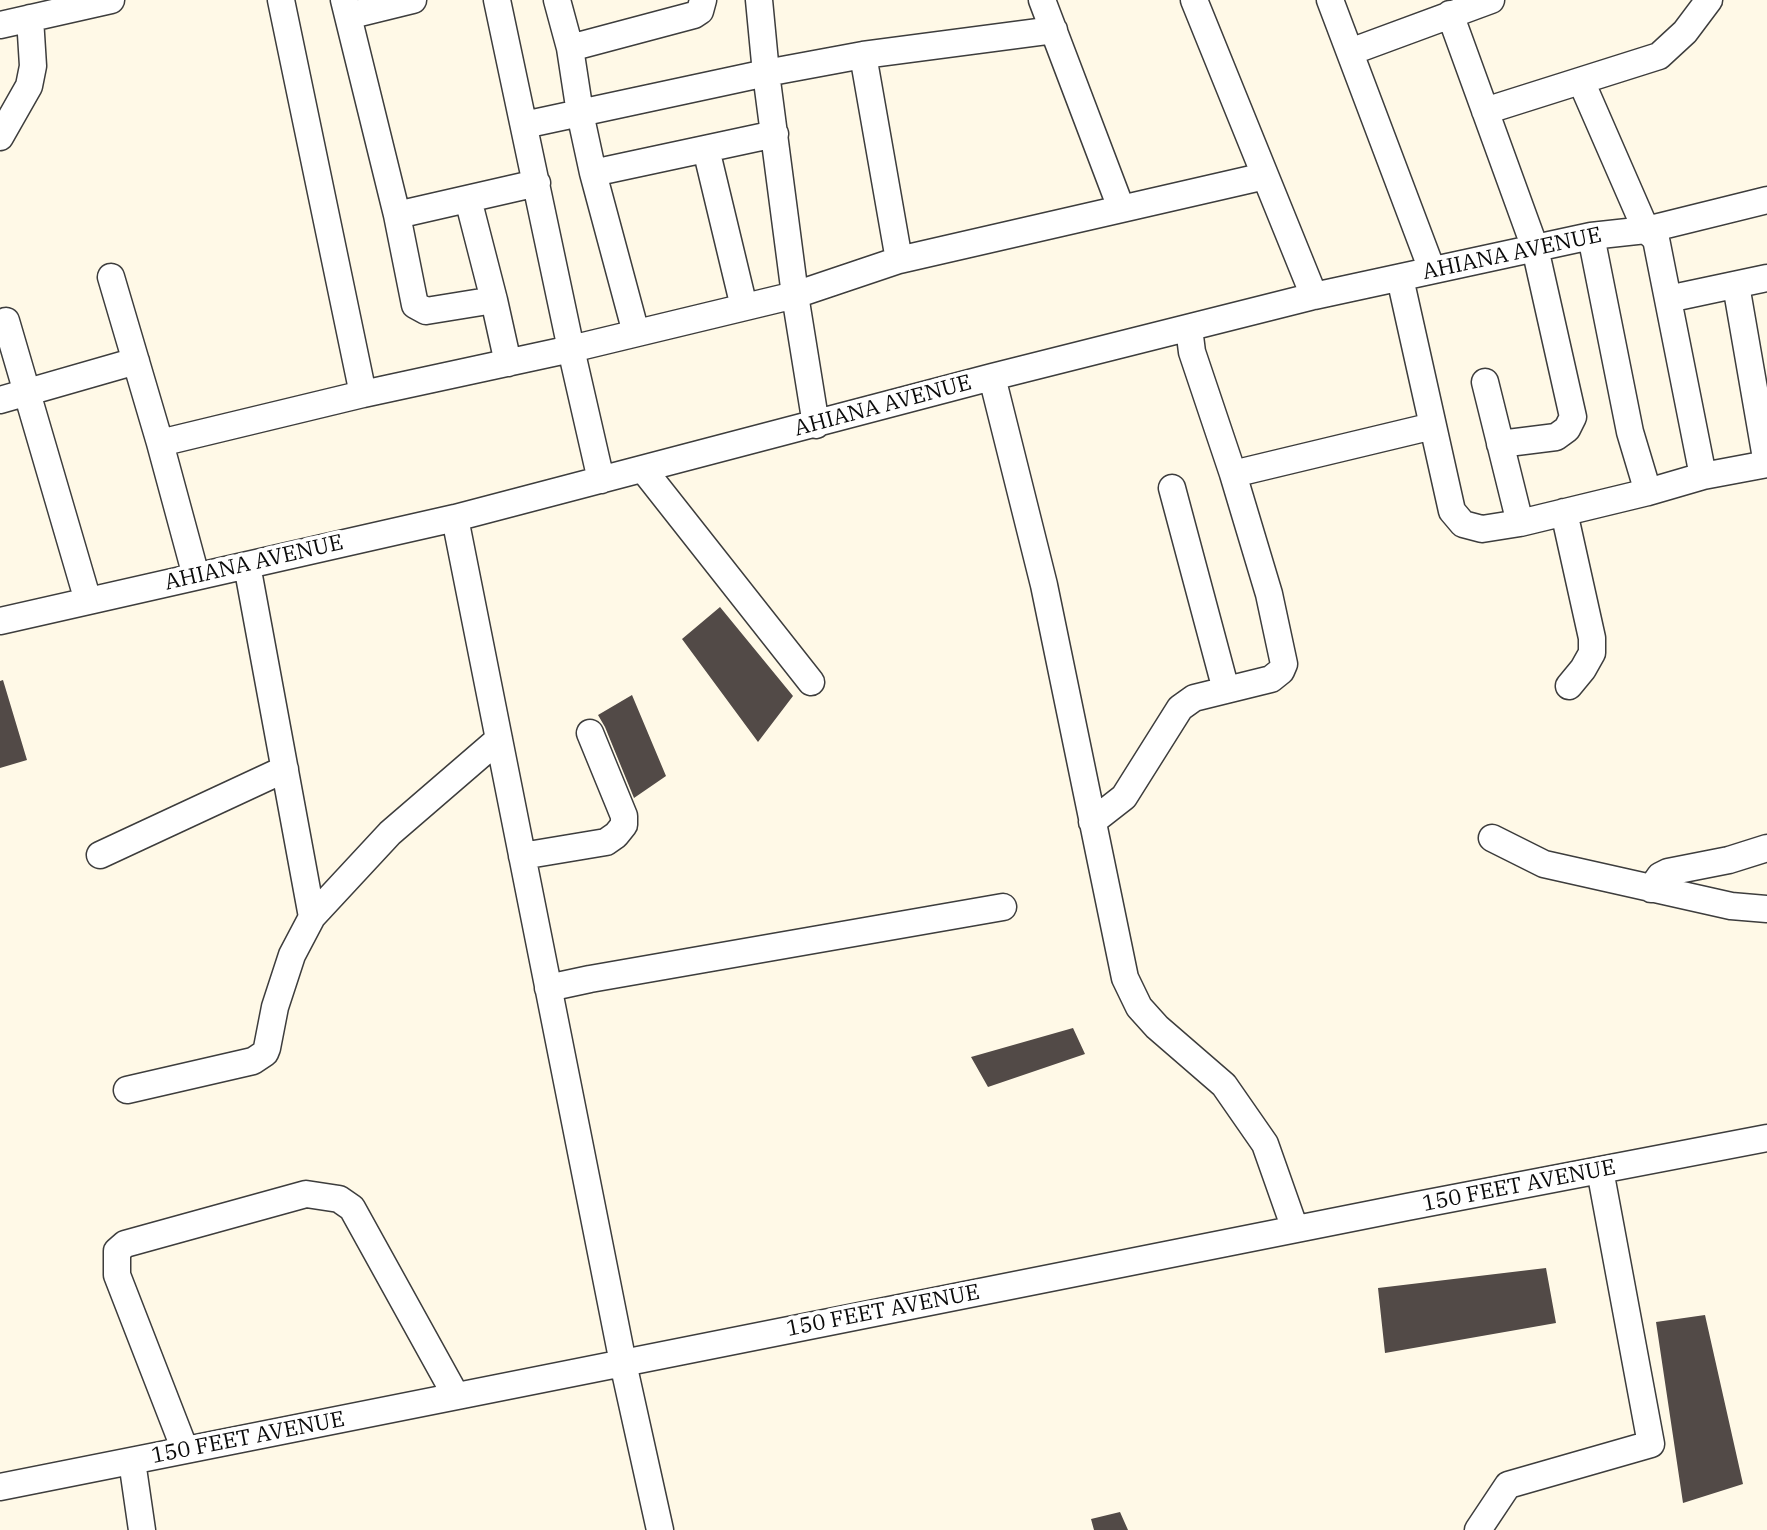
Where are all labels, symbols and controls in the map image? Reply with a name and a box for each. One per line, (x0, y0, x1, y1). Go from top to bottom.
street label: AHIANA AVENUE (1420, 222, 1604, 286)
street label: AHIANA AVENUE (792, 370, 974, 442)
street label: AHIANA AVENUE (162, 530, 346, 596)
street label: 150 FEET AVENUE (1420, 1154, 1618, 1218)
street label: 150 FEET AVENUE (784, 1279, 982, 1343)
street label: 150 FEET AVENUE (149, 1406, 347, 1470)

